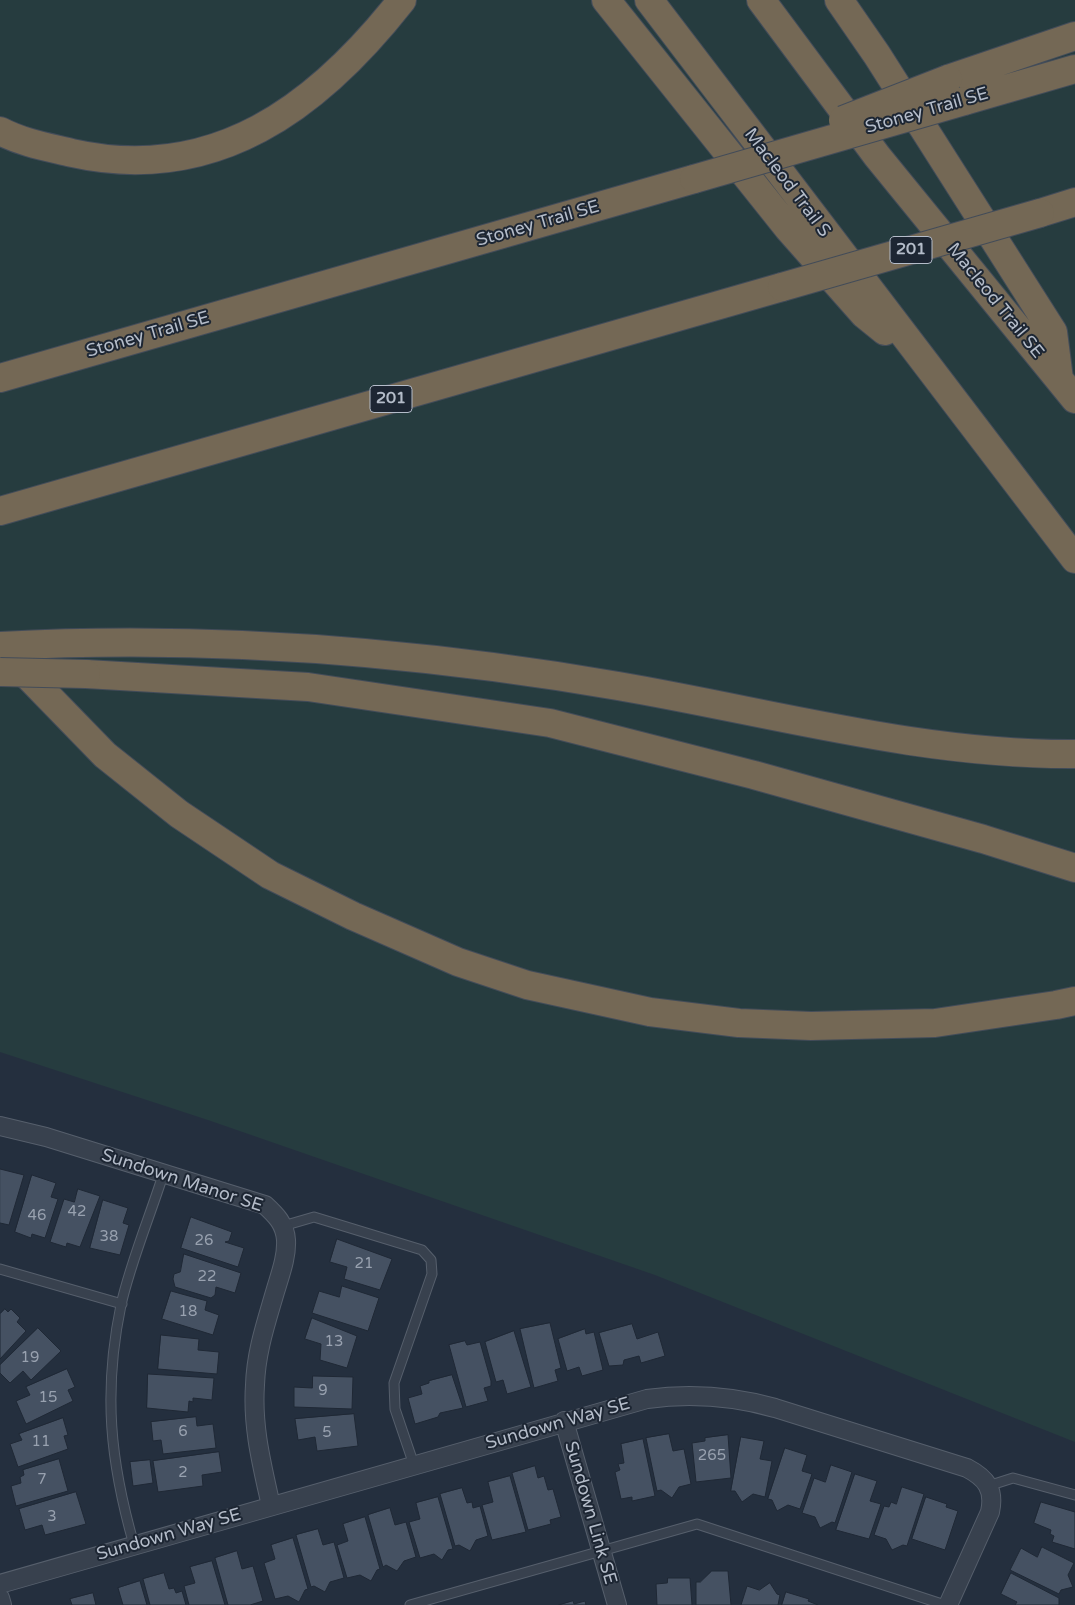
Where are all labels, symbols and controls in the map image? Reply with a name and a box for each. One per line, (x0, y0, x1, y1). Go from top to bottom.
street label: Stoney Trail SE (863, 83, 991, 139)
street label: Macleod Trail S (739, 124, 835, 242)
street label: Stoney Trail SE (474, 196, 602, 252)
road number: 201 (890, 236, 932, 264)
street label: Macleod Trail SE (942, 239, 1048, 363)
street label: Stoney Trail SE (84, 307, 212, 363)
road number: 201 (370, 386, 412, 412)
street label: Sundown Manor SE (99, 1145, 265, 1217)
house number: 42 (68, 1203, 86, 1221)
house number: 46 (28, 1207, 46, 1225)
house number: 38 (100, 1228, 118, 1246)
house number: 26 (195, 1232, 213, 1250)
house number: 21 (355, 1255, 373, 1273)
house number: 22 (198, 1268, 216, 1286)
house number: 18 (179, 1303, 197, 1321)
house number: 13 (325, 1333, 343, 1351)
house number: 19 (21, 1349, 39, 1367)
house number: 9 (318, 1382, 328, 1400)
house number: 15 (39, 1389, 57, 1407)
street label: Sundown Way SE (483, 1393, 633, 1455)
house number: 6 (178, 1423, 188, 1441)
house number: 5 (322, 1424, 332, 1442)
house number: 11 (32, 1433, 50, 1451)
street label: Sundown Link SE (559, 1439, 621, 1587)
house number: 265 (698, 1447, 726, 1465)
house number: 2 (178, 1464, 188, 1482)
house number: 7 (37, 1471, 47, 1489)
street label: Sundown Way SE (94, 1504, 244, 1566)
house number: 3 (47, 1508, 57, 1526)

